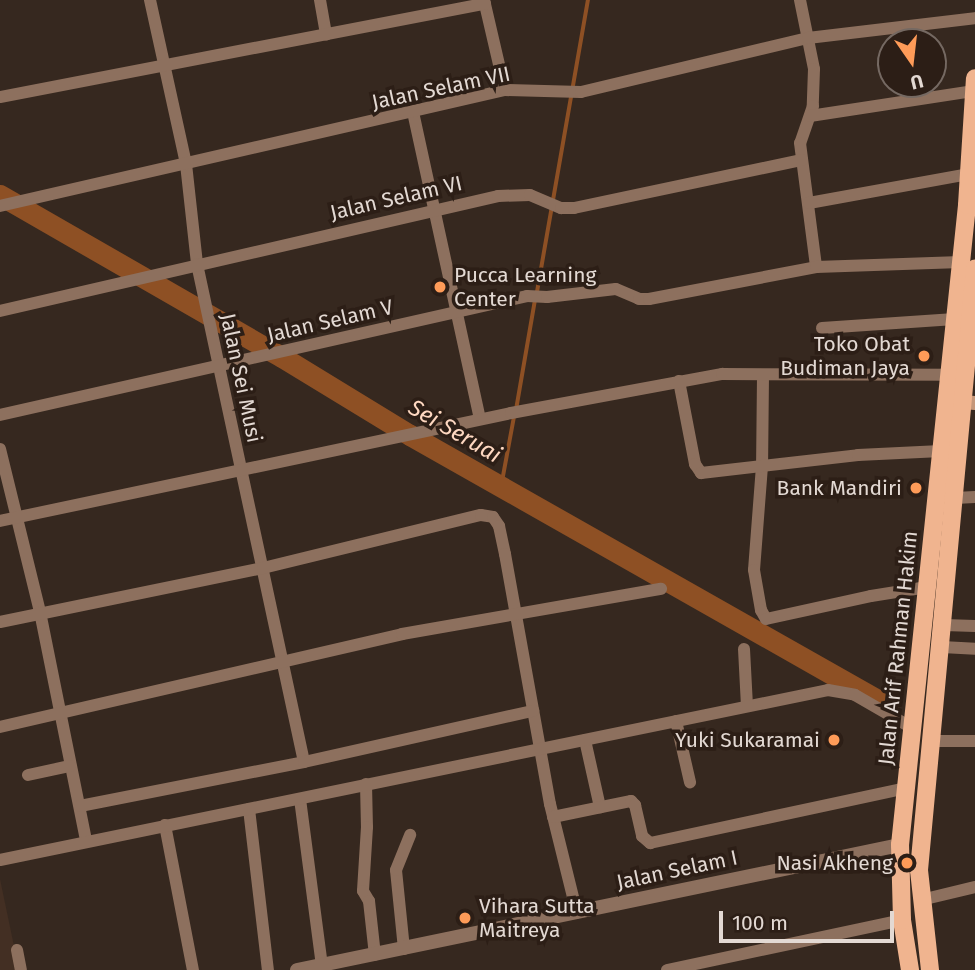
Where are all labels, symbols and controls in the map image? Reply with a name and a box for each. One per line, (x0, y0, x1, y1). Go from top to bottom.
north arrow (877, 28, 947, 98)
street label: Jalan Selam VII (369, 61, 513, 115)
text: U (908, 69, 926, 95)
street label: Jalan Selam VI (328, 171, 464, 225)
place label: Pucca Learning Center (454, 262, 596, 312)
marker: Pucca Learning Center (432, 279, 448, 295)
street label: Jalan Selam V (265, 294, 395, 348)
street label: Jalan Sei Musi (215, 311, 267, 445)
place label: Toko Obat Budiman Jaya (780, 331, 910, 381)
marker: Toko Obat Budiman Jaya (916, 348, 932, 364)
water label: Sei Seruai (404, 393, 506, 469)
place label: Bank Mandiri (777, 475, 902, 501)
marker: Bank Mandiri (908, 480, 924, 496)
street label: Jalan Arif Rahman Hakim (873, 530, 923, 766)
place label: Yuki Sukaramai (675, 727, 820, 753)
marker: Yuki Sukaramai (826, 732, 842, 748)
street label: Jalan Selam I (614, 845, 740, 895)
place label: Nasi Akheng (776, 850, 893, 876)
marker: Nasi Akheng (899, 855, 915, 871)
place label: Vihara Sutta Maitreya (479, 893, 595, 943)
scale bar (723, 897, 898, 941)
marker: Vihara Sutta Maitreya (457, 910, 473, 926)
text: 100 m (732, 910, 788, 936)

